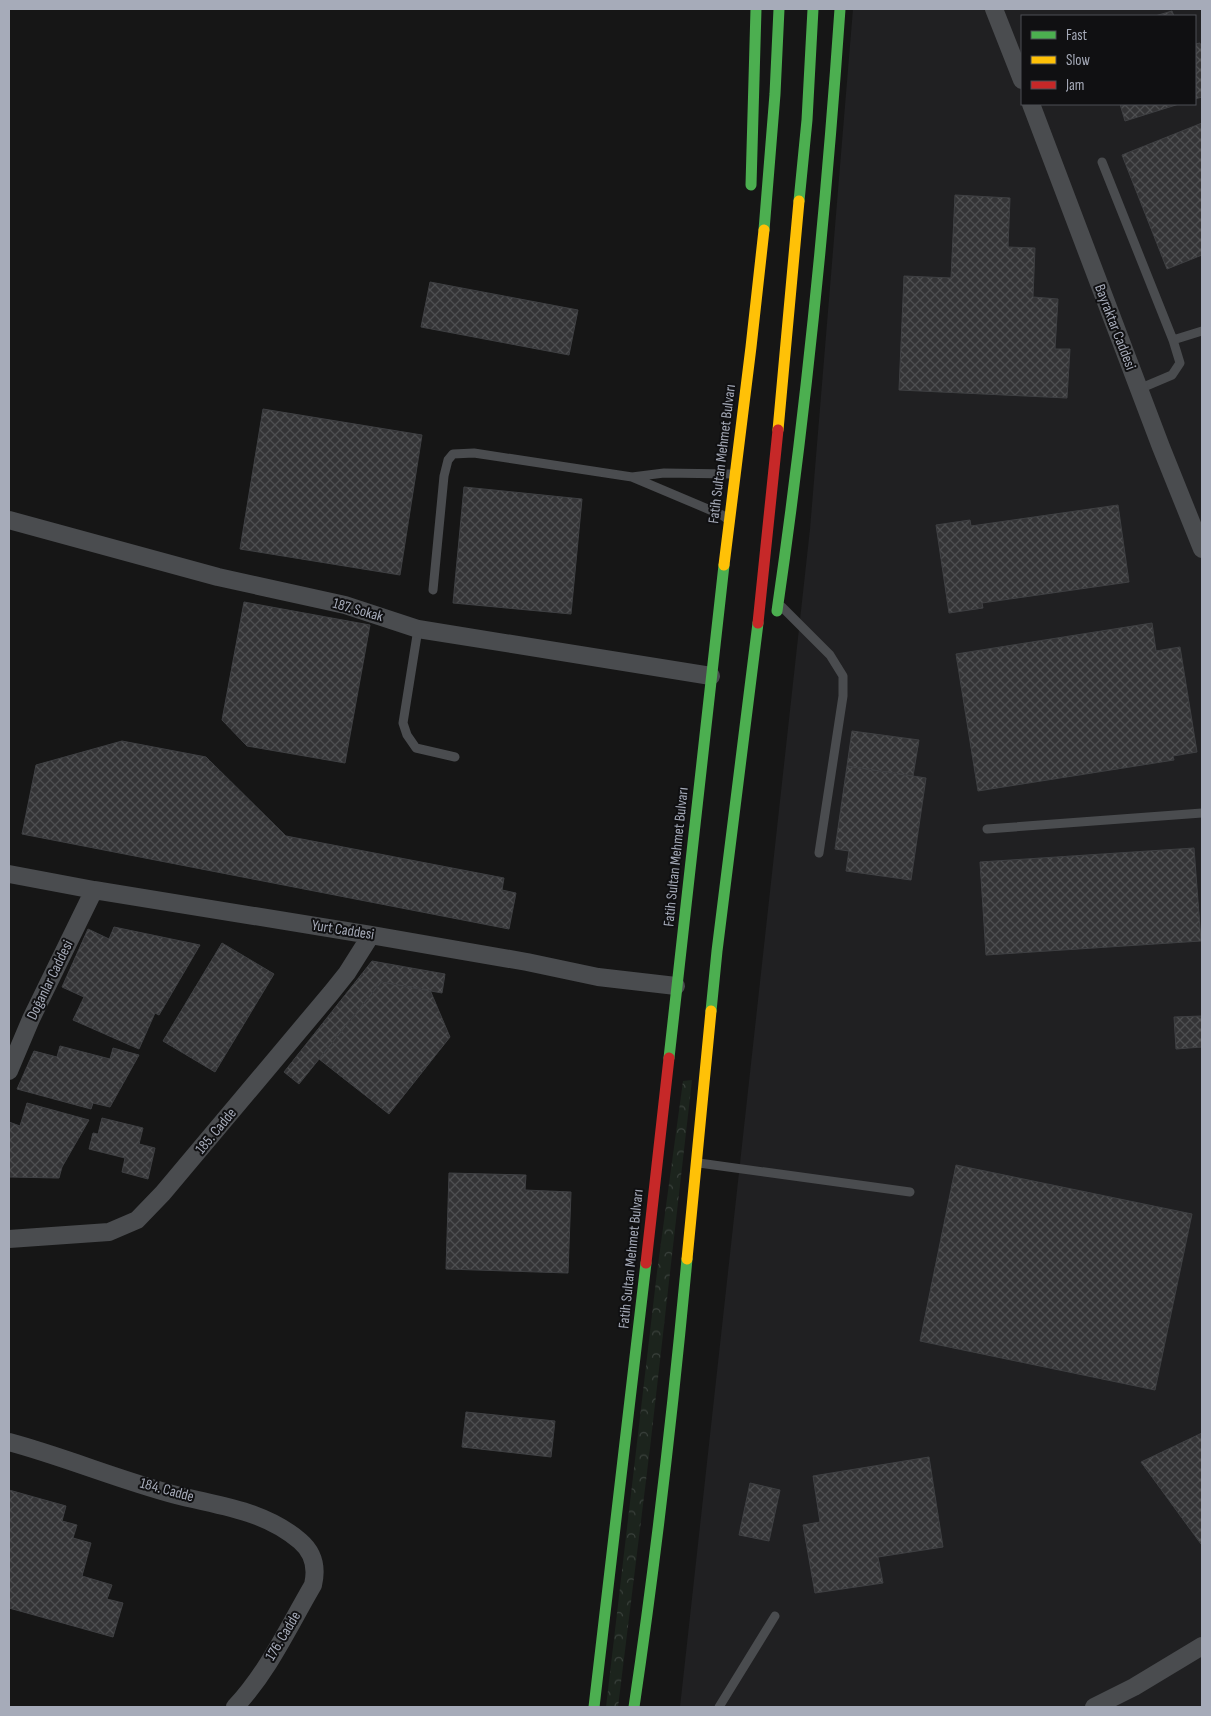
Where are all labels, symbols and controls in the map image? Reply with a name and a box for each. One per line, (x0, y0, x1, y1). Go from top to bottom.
legend (1021, 15, 1196, 105)
text: Fast (1066, 26, 1088, 45)
text: Slow (1066, 51, 1090, 70)
text: Jam (1065, 76, 1084, 95)
street label: Bayraktar Caddesi (1090, 281, 1140, 373)
street label: Fatih Sultan Mehmet Bulvarı (704, 383, 740, 525)
street label: 187. Sokak (331, 594, 386, 626)
street label: Fatih Sultan Mehmet Bulvarı (659, 786, 693, 928)
street label: Yurt Caddesi (310, 916, 376, 944)
street label: Doğanlar Caddesi (23, 937, 78, 1023)
street label: 185. Cadde (191, 1104, 241, 1158)
street label: Fatih Sultan Mehmet Bulvarı (614, 1188, 648, 1330)
street label: 184. Cadde (138, 1474, 196, 1506)
street label: 176. Cadde (261, 1608, 305, 1664)

